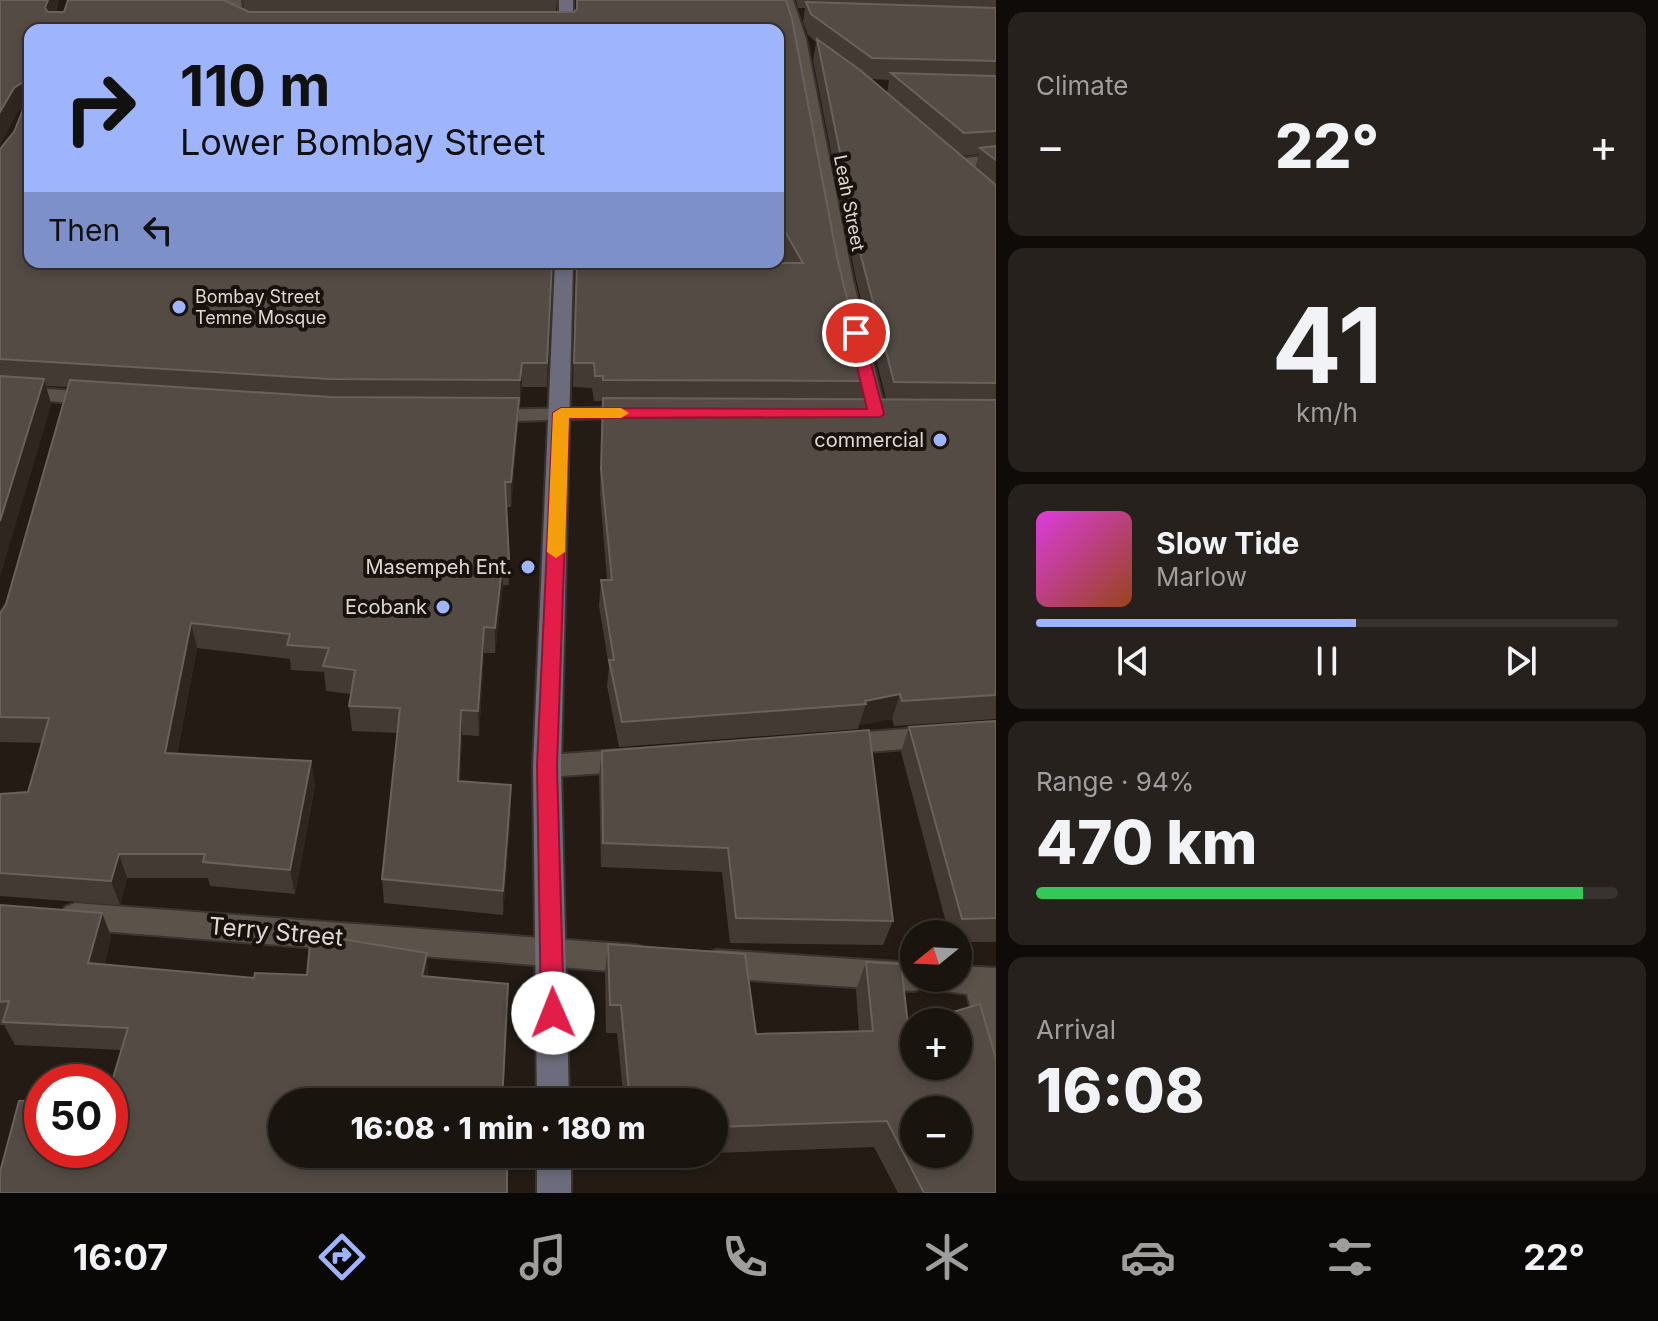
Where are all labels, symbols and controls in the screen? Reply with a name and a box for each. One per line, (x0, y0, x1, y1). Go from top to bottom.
text: 110 m (180, 52, 330, 120)
icon: right (48, 56, 152, 160)
text: Climate (1036, 70, 1128, 101)
text: 22° (1275, 110, 1379, 182)
text: − (1036, 119, 1065, 173)
text: + (1589, 119, 1618, 173)
text: Lower Bombay Street (180, 120, 545, 164)
street label: Leah Street (830, 153, 869, 253)
icon: left (136, 208, 180, 252)
text: Then (48, 212, 120, 248)
text: 41 (1271, 282, 1383, 408)
place label: Bombay Street Temne Mosque (195, 286, 326, 328)
marker: Bombay Street Temne Mosque (170, 298, 188, 316)
pin (822, 299, 890, 367)
icon: arrive (834, 311, 878, 355)
text: km/h (1296, 397, 1358, 428)
place label: commercial (814, 428, 924, 452)
marker: commercial (931, 431, 949, 449)
text: Slow Tide (1156, 525, 1299, 561)
place label: Masempeh Ent. (365, 555, 512, 579)
marker: Masempeh Ent. (519, 558, 537, 576)
text: Marlow (1156, 561, 1247, 592)
place label: Ecobank (345, 595, 427, 619)
marker: Ecobank (434, 598, 452, 616)
icon: previous (1111, 639, 1155, 683)
icon: pause (1305, 639, 1349, 683)
icon: next (1499, 639, 1543, 683)
text: Range · 94% (1036, 766, 1194, 797)
text: 470 km (1036, 806, 1257, 878)
street label: Terry Street (208, 911, 344, 952)
north arrow (900, 920, 972, 992)
map controls (900, 920, 972, 1168)
position arrow (511, 971, 595, 1055)
button: + (900, 1008, 972, 1080)
text: Arrival (1036, 1014, 1116, 1045)
text: 16:08 (1036, 1054, 1205, 1126)
speed limit sign: 50 (24, 1064, 128, 1168)
button: − (900, 1096, 972, 1168)
text: 16:08 · 1 min · 180 m (350, 1110, 646, 1146)
icon: directions (314, 1229, 370, 1285)
icon: music (515, 1229, 571, 1285)
icon: phone (717, 1229, 773, 1285)
icon: climate (919, 1229, 975, 1285)
icon: car (1120, 1229, 1176, 1285)
icon: filters (1322, 1229, 1378, 1285)
text: 16:07 (73, 1235, 168, 1279)
text: 22° (1523, 1235, 1585, 1279)

